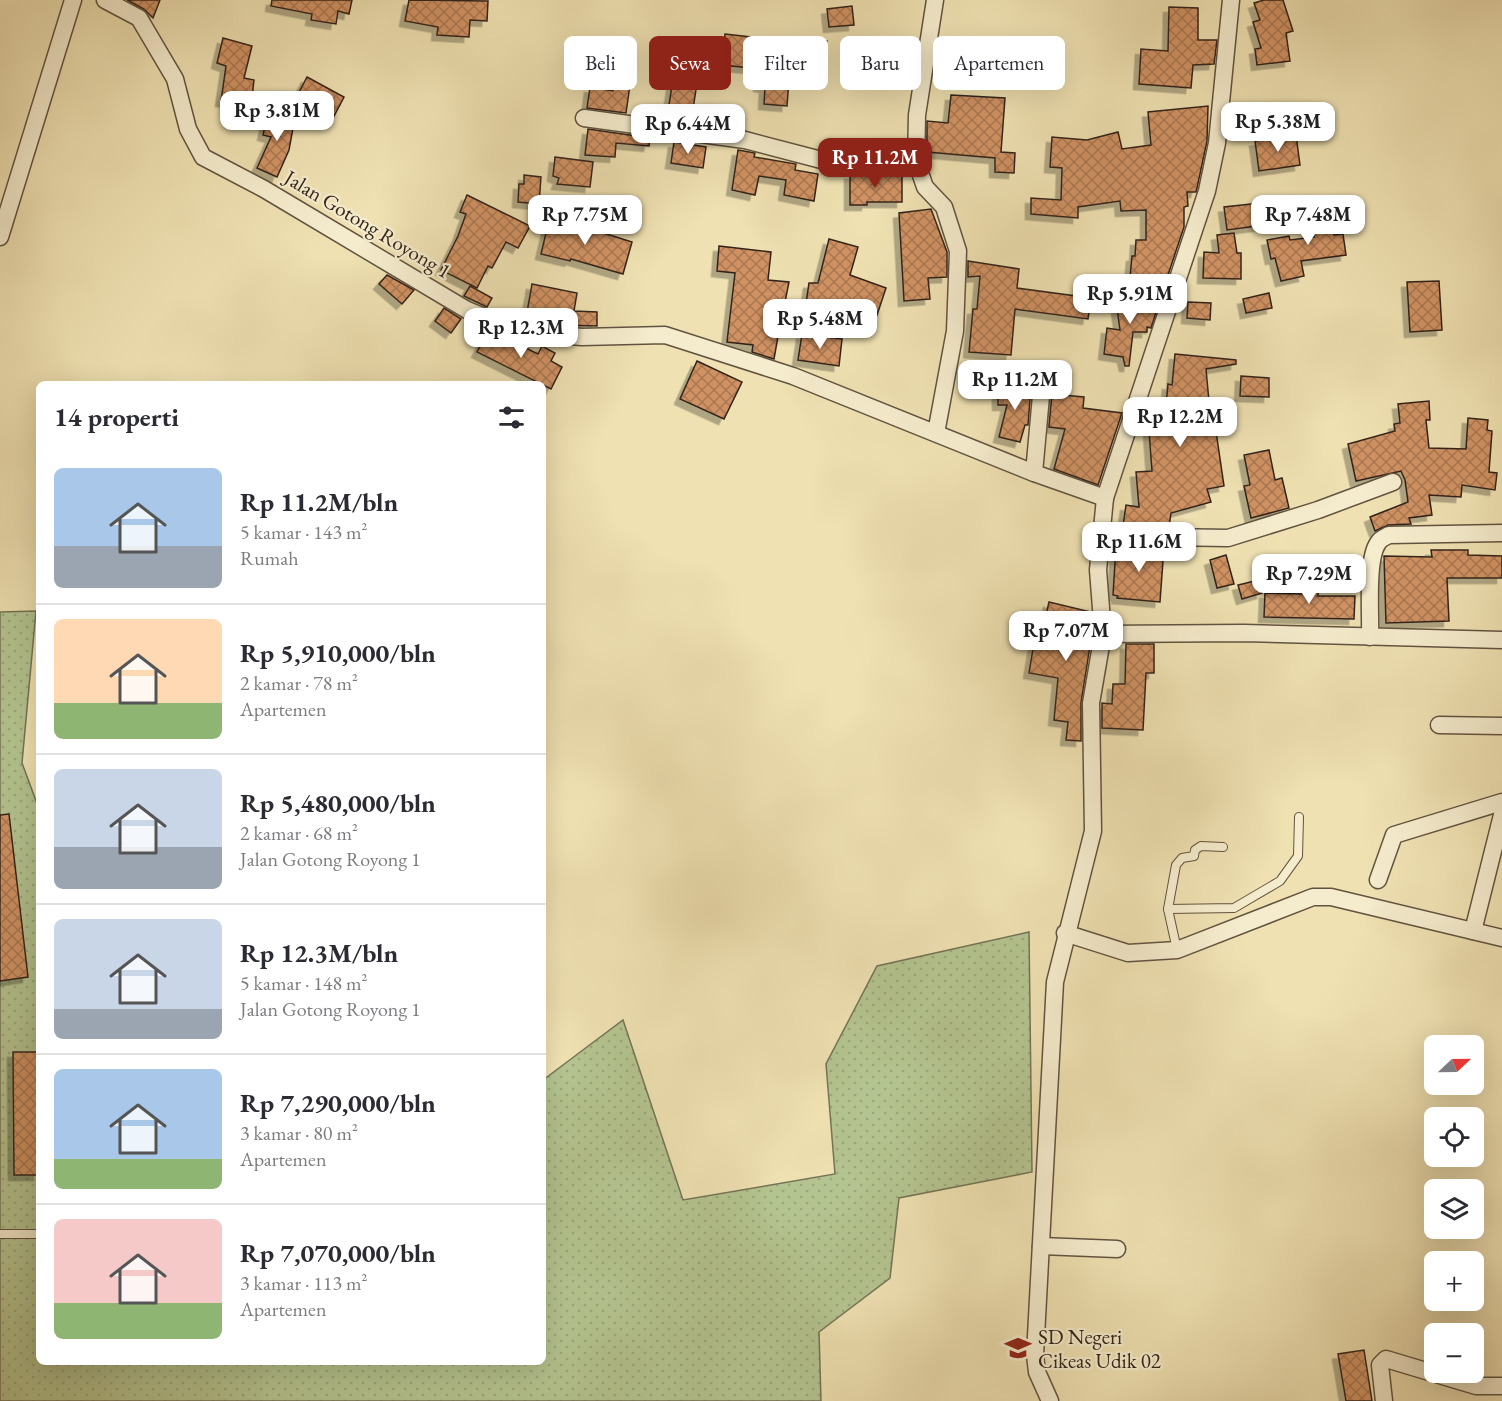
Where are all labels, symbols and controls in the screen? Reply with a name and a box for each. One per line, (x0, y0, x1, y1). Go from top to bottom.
chip: Beli (564, 36, 637, 90)
chip: Sewa (649, 36, 731, 90)
chip: Filter (743, 36, 828, 90)
chip: Baru (840, 36, 921, 90)
chip: Apartemen (933, 36, 1065, 90)
pin: Rp 3.81M (215, 91, 339, 142)
text: Rp 3.81M (234, 97, 320, 123)
pin: Rp 5.38M (1216, 102, 1340, 153)
pin: Rp 6.44M (626, 104, 750, 155)
text: Rp 5.38M (1235, 108, 1321, 134)
text: Rp 6.44M (645, 110, 731, 136)
pin: Rp 11.2M (813, 138, 937, 189)
text: Rp 11.2M (832, 144, 918, 170)
street label: Jalan Gotong Royong 1 (278, 163, 456, 284)
pin: Rp 7.75M (523, 195, 647, 246)
pin: Rp 7.48M (1246, 195, 1370, 246)
text: Rp 7.75M (542, 201, 628, 227)
text: Rp 7.48M (1265, 201, 1351, 227)
pin: Rp 5.91M (1068, 274, 1192, 325)
text: Rp 5.91M (1087, 280, 1173, 306)
pin: Rp 5.48M (758, 299, 882, 350)
text: Rp 5.48M (777, 305, 863, 331)
pin: Rp 12.3M (459, 308, 583, 359)
text: Rp 12.3M (478, 314, 564, 340)
pin: Rp 11.2M (953, 360, 1077, 411)
text: Rp 11.2M (972, 366, 1058, 392)
pin: Rp 12.2M (1118, 397, 1242, 448)
text: 14 properti (54, 400, 179, 434)
icon: filters (495, 401, 528, 434)
text: Rp 12.2M (1137, 403, 1223, 429)
text: Rp 11.2M/bln (240, 485, 398, 519)
icon: home (102, 492, 174, 564)
text: 5 kamar · 143 m² (240, 519, 368, 545)
pin: Rp 11.6M (1077, 522, 1201, 573)
text: Rp 11.6M (1096, 528, 1182, 554)
text: Rumah (240, 545, 299, 571)
pin: Rp 7.29M (1247, 554, 1371, 605)
text: Rp 7.29M (1266, 560, 1352, 586)
pin: Rp 7.07M (1004, 611, 1128, 662)
text: Rp 7.07M (1023, 617, 1109, 643)
text: Rp 5,910,000/bln (240, 636, 436, 670)
icon: home (102, 643, 174, 715)
text: 2 kamar · 78 m² (240, 670, 358, 696)
text: Apartemen (240, 696, 326, 722)
text: Rp 5,480,000/bln (240, 786, 436, 820)
icon: home (102, 793, 174, 865)
text: 2 kamar · 68 m² (240, 820, 358, 846)
text: Jalan Gotong Royong 1 (240, 846, 421, 872)
text: Rp 12.3M/bln (240, 936, 398, 970)
icon: home (102, 943, 174, 1015)
text: 5 kamar · 148 m² (240, 970, 368, 996)
text: Jalan Gotong Royong 1 (240, 996, 421, 1022)
north arrow (1424, 1035, 1484, 1095)
map controls (1424, 1035, 1484, 1383)
text: Rp 7,290,000/bln (240, 1086, 436, 1120)
icon: home (102, 1093, 174, 1165)
button: locate (1424, 1107, 1484, 1167)
text: 3 kamar · 80 m² (240, 1120, 358, 1146)
text: Apartemen (240, 1146, 326, 1172)
button: layers (1424, 1179, 1484, 1239)
text: Rp 7,070,000/bln (240, 1236, 436, 1270)
icon: home (102, 1243, 174, 1315)
button: + (1424, 1251, 1484, 1311)
text: 3 kamar · 113 m² (240, 1270, 368, 1296)
text: Apartemen (240, 1296, 326, 1322)
place label: SD Negeri Cikeas Udik 02 (1038, 1323, 1161, 1374)
button: − (1424, 1323, 1484, 1383)
school or university icon: SD Negeri Cikeas Udik 02 (1003, 1333, 1033, 1363)

